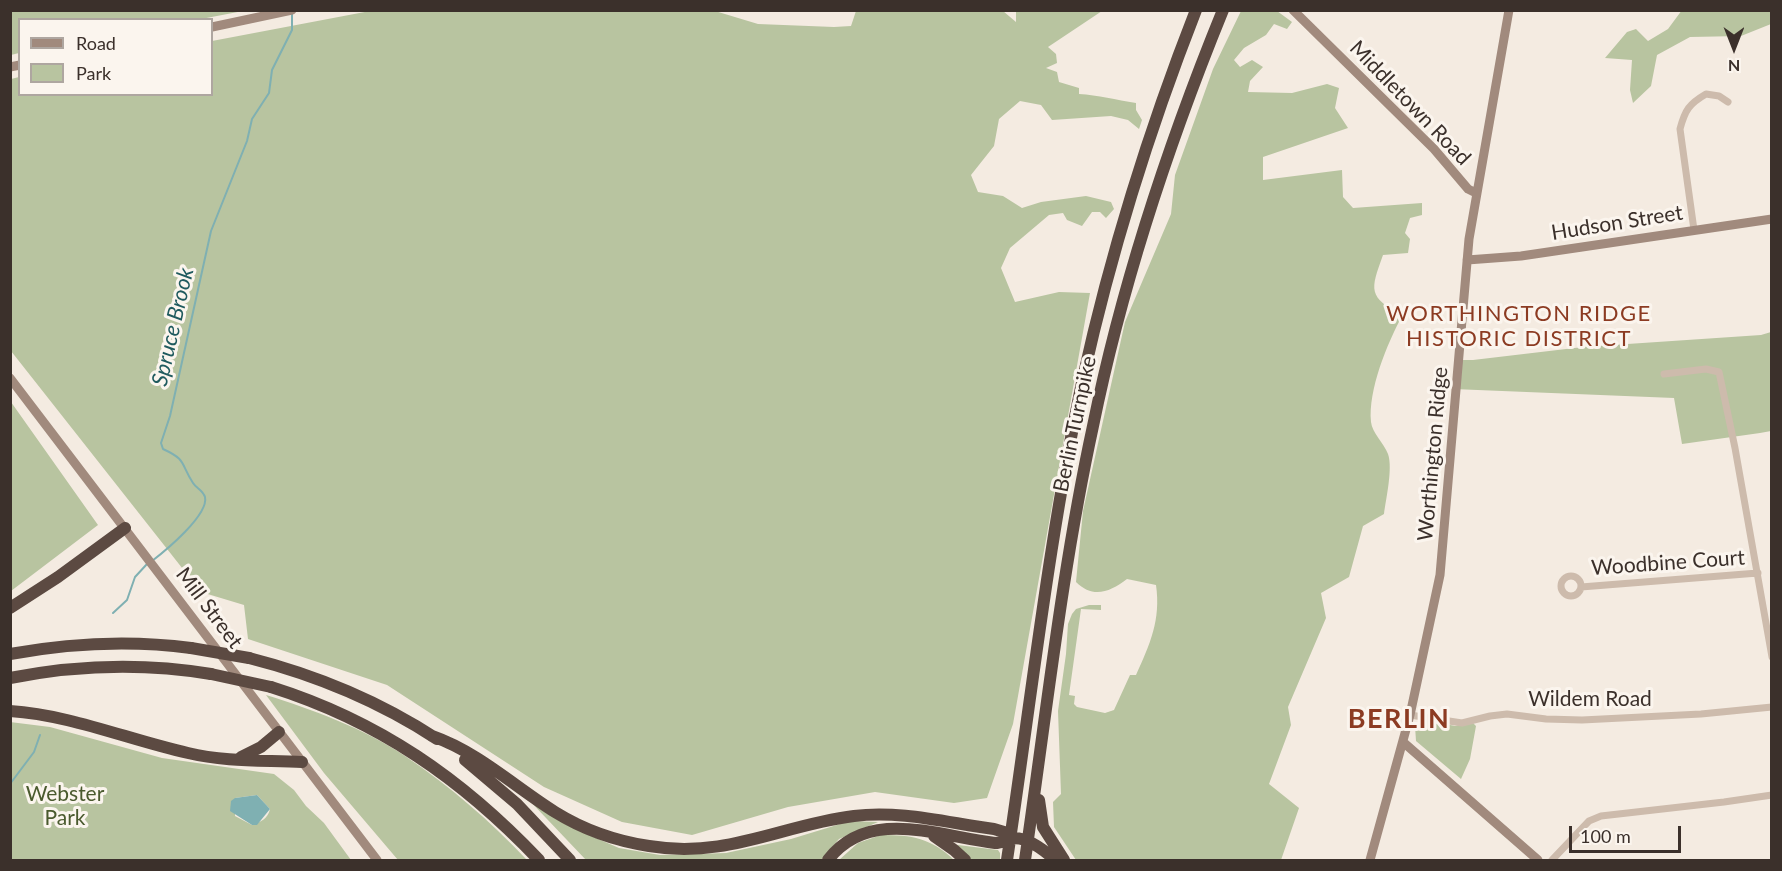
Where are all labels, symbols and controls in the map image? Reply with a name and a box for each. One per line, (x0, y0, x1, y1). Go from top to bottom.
legend (18, 18, 213, 96)
north arrow (1704, 18, 1764, 78)
text: Road (76, 32, 116, 54)
street label: Middletown Road (1344, 36, 1476, 170)
text: N (1728, 57, 1740, 76)
text: Park (76, 62, 111, 84)
street label: Hudson Street (1549, 200, 1685, 246)
water label: Spruce Brook (147, 265, 199, 389)
district label: WORTHINGTON RIDGE HISTORIC DISTRICT (1386, 301, 1652, 352)
street label: Berlin Turnpike (1048, 354, 1102, 494)
street label: Worthington Ridge (1413, 366, 1453, 542)
street label: Woodbine Court (1590, 545, 1746, 581)
street label: Mill Street (170, 562, 248, 654)
street label: Wildem Road (1528, 686, 1652, 712)
district label: BERLIN (1348, 703, 1450, 735)
park label: Webster Park (26, 781, 104, 831)
scale bar (1572, 814, 1684, 852)
text: 100 m (1580, 825, 1631, 847)

